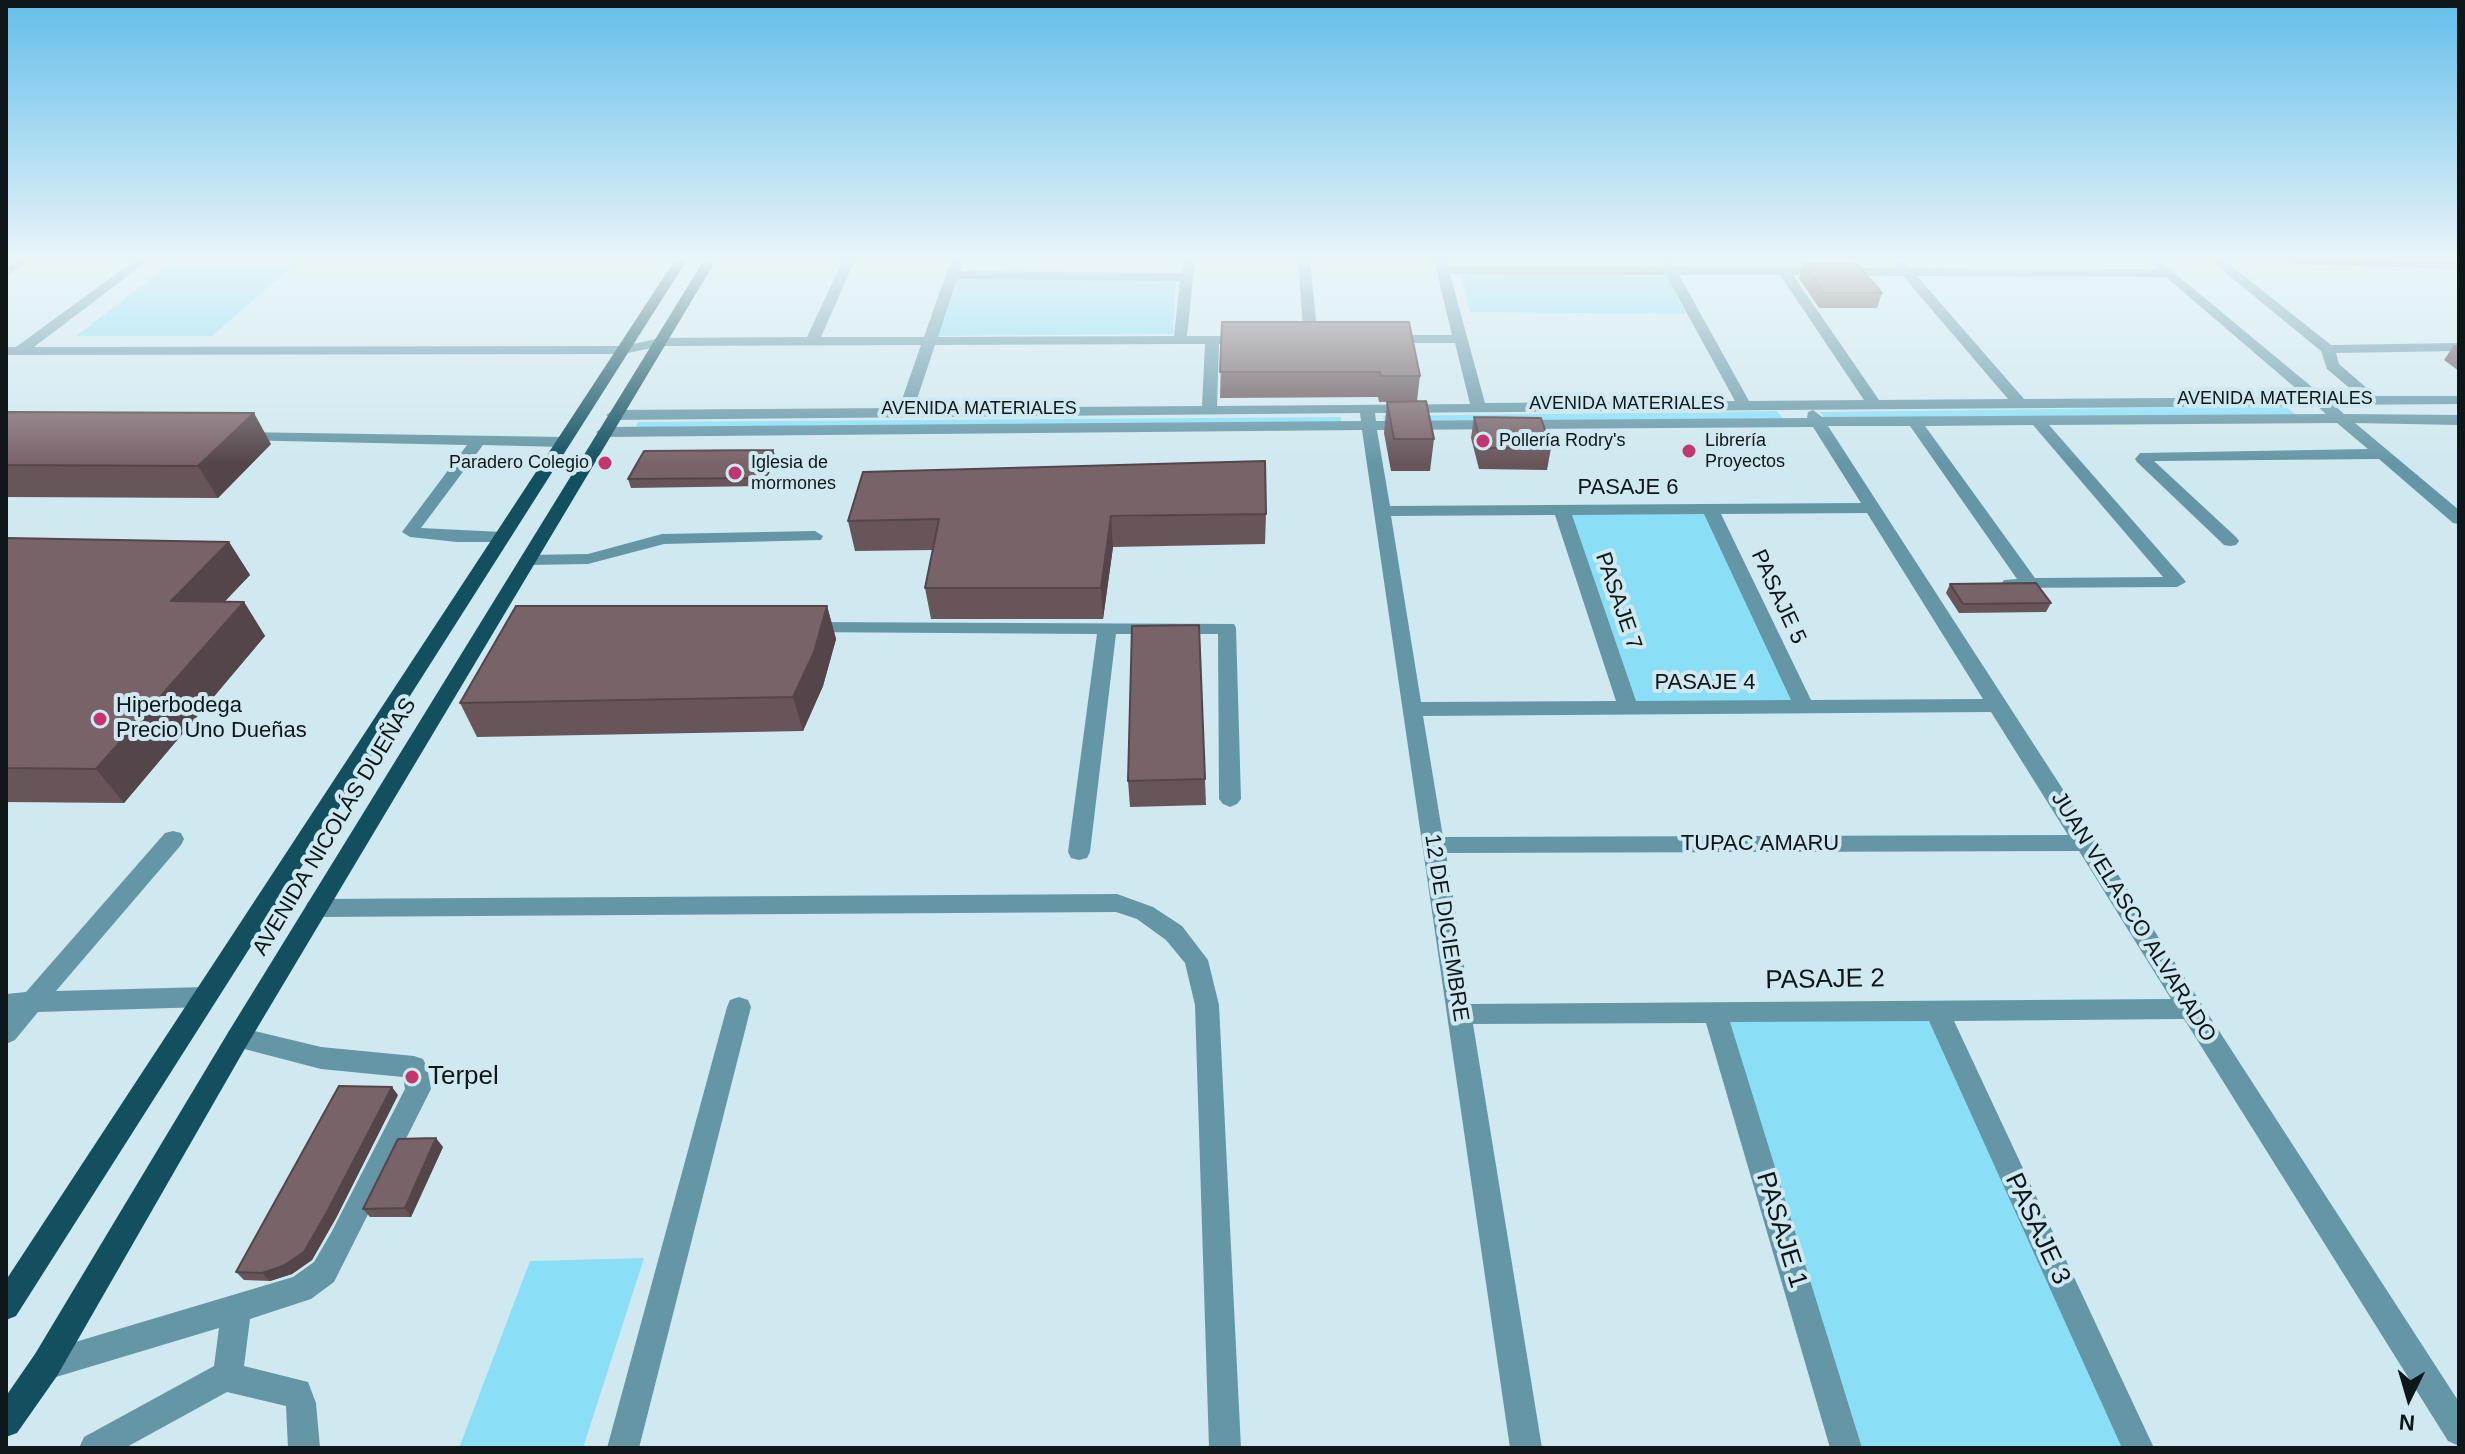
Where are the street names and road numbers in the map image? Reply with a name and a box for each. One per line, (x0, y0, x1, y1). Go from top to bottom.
street label: AVENIDA MATERIALES (2177, 388, 2373, 410)
street label: AVENIDA MATERIALES (1529, 393, 1725, 415)
street label: AVENIDA MATERIALES (881, 398, 1077, 420)
street label: PASAJE 6 (1577, 475, 1679, 501)
street label: PASAJE 5 (1745, 546, 1811, 648)
street label: PASAJE 7 (1589, 549, 1647, 653)
street label: PASAJE 4 (1654, 670, 1756, 696)
street label: AVENIDA NICOLÁS DUEÑAS (248, 694, 422, 960)
street label: JUAN VELASCO ALVARADO (2045, 787, 2221, 1047)
street label: TUPAC AMARU (1681, 831, 1839, 857)
street label: 12 DE DICIEMBRE (1418, 832, 1474, 1024)
street label: PASAJE 2 (1765, 963, 1885, 997)
street label: PASAJE 1 (1749, 1168, 1813, 1292)
street label: PASAJE 3 (1998, 1168, 2076, 1290)

